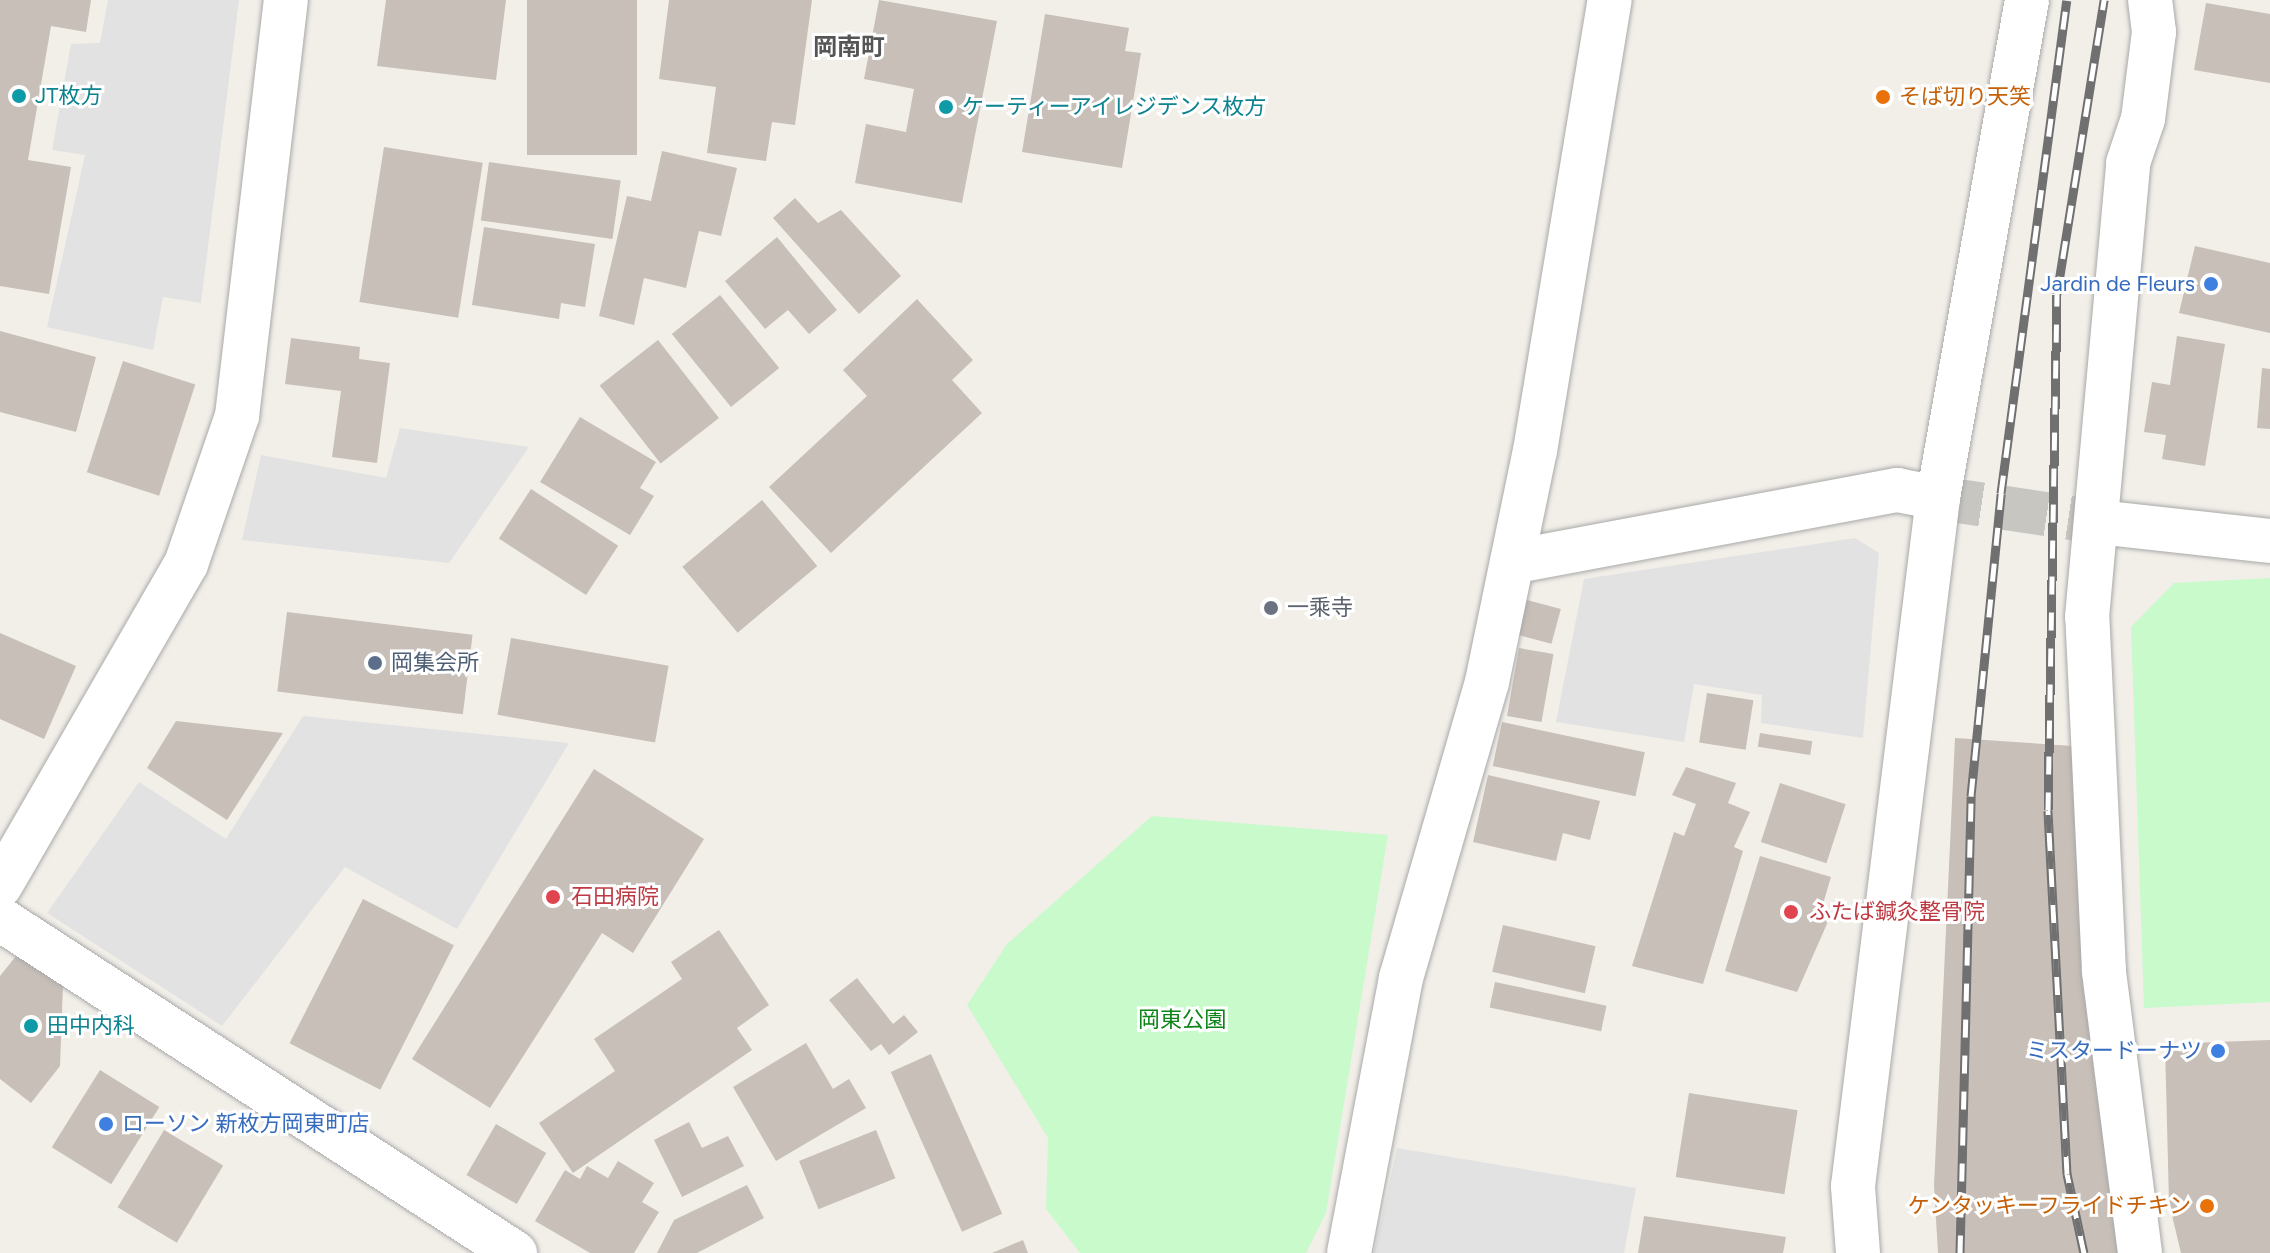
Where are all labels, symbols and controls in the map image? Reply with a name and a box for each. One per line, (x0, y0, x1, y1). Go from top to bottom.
district label: 岡南町 (813, 33, 885, 61)
place label: JT枚方 (35, 83, 102, 109)
place label: そば切り天笑 (1899, 84, 2031, 110)
marker: JT枚方 (10, 87, 28, 105)
marker: そば切り天笑 (1874, 88, 1892, 106)
place label: ケーティーアイレジデンス枚方 (962, 94, 1270, 120)
marker: ケーティーアイレジデンス枚方 (937, 98, 955, 116)
place label: Jardin de Fleurs (2040, 271, 2195, 297)
marker: Jardin de Fleurs (2202, 275, 2220, 293)
place label: 一乘寺 (1287, 595, 1353, 621)
marker: 一乘寺 (1262, 599, 1280, 617)
place label: 岡集会所 (391, 650, 479, 676)
marker: 岡集会所 (366, 654, 384, 672)
place label: 石田病院 (571, 884, 659, 910)
marker: 石田病院 (542, 886, 564, 908)
place label: ふたば鍼灸整骨院 (1809, 899, 1985, 925)
marker: ふたば鍼灸整骨院 (1780, 901, 1802, 923)
park label: 岡東公園 (1138, 1007, 1226, 1033)
place label: 田中内科 (47, 1013, 135, 1039)
marker: 田中内科 (22, 1017, 40, 1035)
place label: ミスタードーナツ (2026, 1038, 2202, 1064)
marker: ミスタードーナツ (2209, 1042, 2227, 1060)
place label: ローソン 新枚方岡東町店 (122, 1111, 369, 1137)
marker: ローソン 新枚方岡東町店 (97, 1115, 115, 1133)
place label: ケンタッキーフライドチキン (1905, 1193, 2191, 1219)
marker: ケンタッキーフライドチキン (2198, 1197, 2216, 1215)

